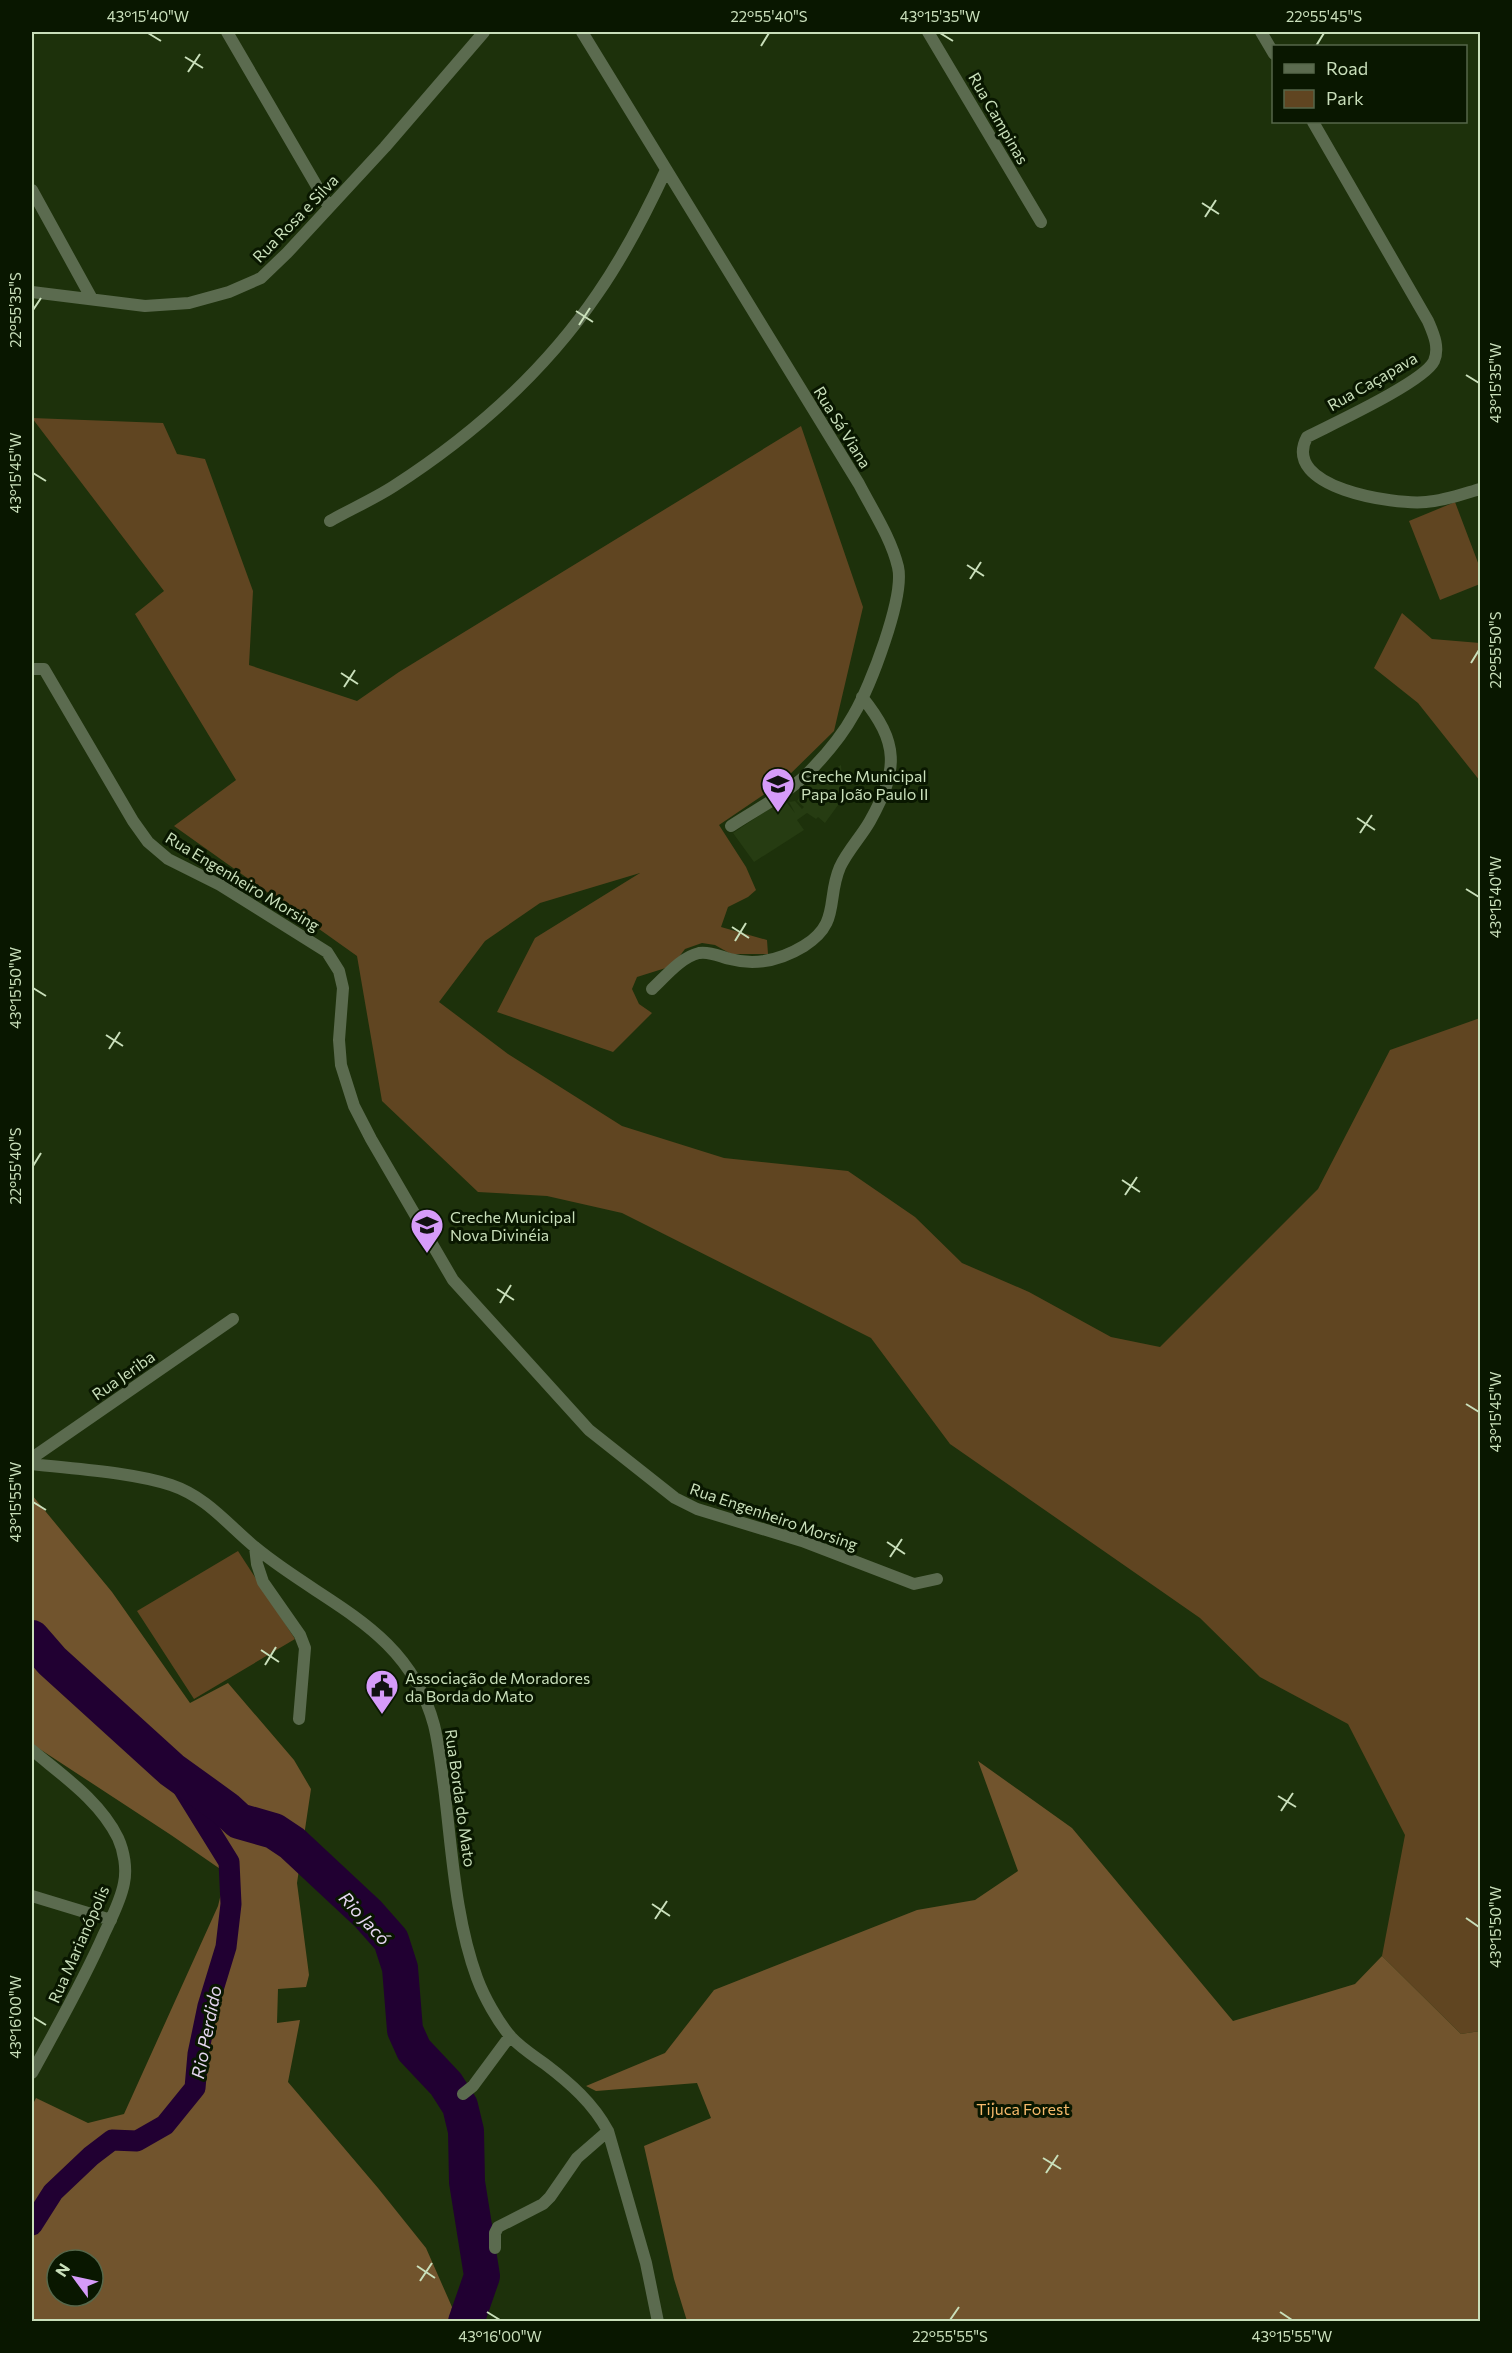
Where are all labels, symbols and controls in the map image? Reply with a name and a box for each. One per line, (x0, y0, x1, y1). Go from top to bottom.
text: 43°15'40"W (107, 7, 189, 25)
text: 22°55'40"S (730, 7, 808, 25)
text: 43°15'35"W (900, 7, 980, 25)
text: 22°55'45"S (1286, 7, 1362, 25)
legend (1272, 45, 1467, 123)
text: Road (1326, 57, 1368, 79)
street label: Rua Campinas (965, 69, 1033, 167)
text: Park (1326, 87, 1364, 109)
street label: Rua Rosa e Silva (248, 170, 342, 266)
text: 22°55'35"S (6, 272, 24, 348)
text: 43°15'35"W (1486, 343, 1504, 423)
street label: Rua Caçapava (1324, 348, 1420, 414)
street label: Rua Sá Viana (810, 383, 876, 471)
text: 43°15'45"W (6, 432, 24, 514)
text: 22°55'50"S (1486, 611, 1504, 688)
school or university icon: Creche Municipal Papa João Paulo II (760, 766, 796, 813)
place label: Creche Municipal Papa João Paulo II (801, 766, 928, 803)
street label: Rua Engenheiro Morsing (162, 827, 324, 935)
text: 43°15'40"W (1486, 856, 1504, 938)
text: 43°15'50"W (6, 947, 24, 1029)
text: 22°55'40"S (6, 1127, 24, 1205)
school or university icon: Creche Municipal Nova Divinéia (409, 1207, 445, 1254)
place label: Creche Municipal Nova Divinéia (450, 1207, 576, 1244)
street label: Rua Jeriba (88, 1346, 158, 1404)
text: 43°15'45"W (1486, 1371, 1504, 1453)
text: 43°15'55"W (6, 1462, 24, 1542)
street label: Rua Engenheiro Morsing (687, 1478, 861, 1554)
public building icon: Associação de Moradores da Borda do Mato (364, 1668, 400, 1715)
place label: Associação de Moradores da Borda do Mato (405, 1668, 590, 1705)
street label: Rua Borda do Mato (442, 1728, 480, 1868)
street label: Rua Marianópolis (44, 1882, 112, 2006)
text: 43°15'50"W (1486, 1886, 1504, 1968)
water label: Rio Jacó (335, 1887, 395, 1950)
text: 43°16'00"W (6, 1975, 24, 2059)
water label: Rio Perdido (186, 1984, 226, 2080)
park label: Tijuca Forest (976, 2099, 1070, 2118)
north arrow (45, 2248, 105, 2308)
text: N (51, 2259, 73, 2280)
text: 43°16'00"W (458, 2327, 542, 2345)
text: 22°55'55"S (912, 2327, 988, 2345)
text: 43°15'55"W (1252, 2327, 1332, 2345)

